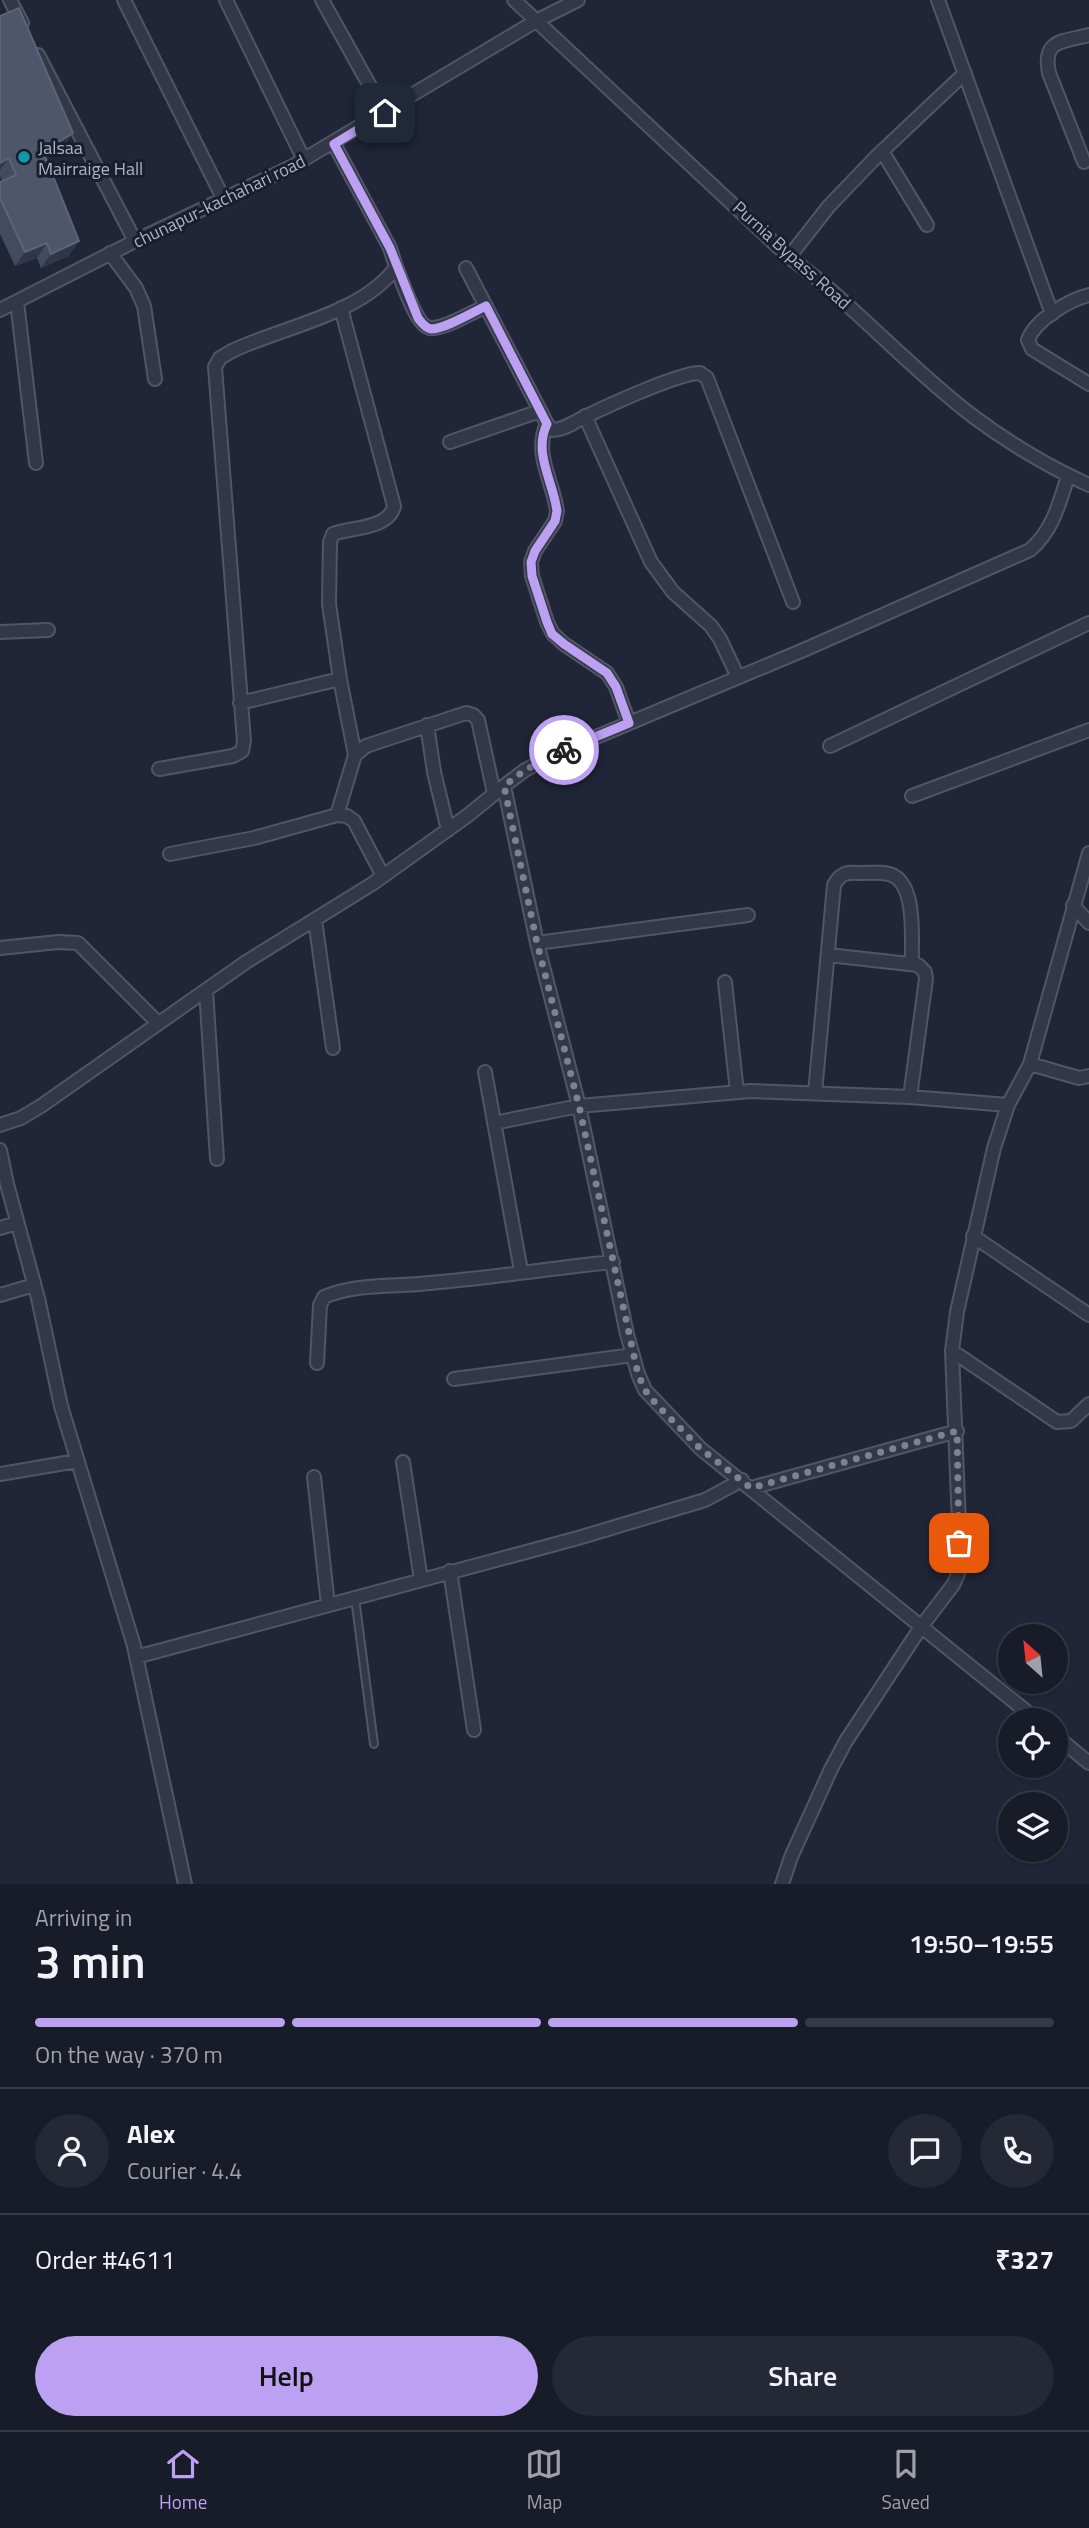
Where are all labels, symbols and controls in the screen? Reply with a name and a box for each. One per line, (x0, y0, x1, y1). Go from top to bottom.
pin (355, 83, 415, 143)
icon: home (366, 94, 404, 132)
place label: Jalsaa Mairraige Hall (38, 134, 143, 182)
street label: chunapur-kachahari road (128, 147, 310, 255)
marker: Jalsaa Mairraige Hall (16, 149, 32, 165)
street label: Purnia Bypass Road (727, 194, 857, 316)
courier (529, 715, 599, 785)
icon: bike (545, 731, 583, 769)
pin (929, 1513, 989, 1573)
icon: bag (940, 1524, 978, 1562)
north arrow (998, 1624, 1068, 1694)
map controls (998, 1624, 1068, 1862)
button: locate (998, 1708, 1068, 1778)
button: layers (998, 1792, 1068, 1862)
text: Arriving in (35, 1900, 132, 1935)
text: 19:50–19:55 (909, 1924, 1054, 1963)
text: 3 min (35, 1926, 146, 1996)
text: On the way · 370 m (35, 2037, 223, 2072)
button: person (35, 2114, 109, 2188)
text: Alex (127, 2114, 175, 2153)
button: chat (888, 2114, 962, 2188)
button: phone (980, 2114, 1054, 2188)
text: Courier · 4.4 (127, 2153, 242, 2188)
text: Order #4611 (35, 2240, 175, 2279)
text: ₹327 (995, 2240, 1054, 2279)
button: Help (35, 2336, 538, 2416)
button: Share (552, 2336, 1054, 2416)
tab: Home (159, 2445, 207, 2516)
tab: Map (525, 2445, 563, 2516)
tab: Saved (882, 2445, 930, 2516)

